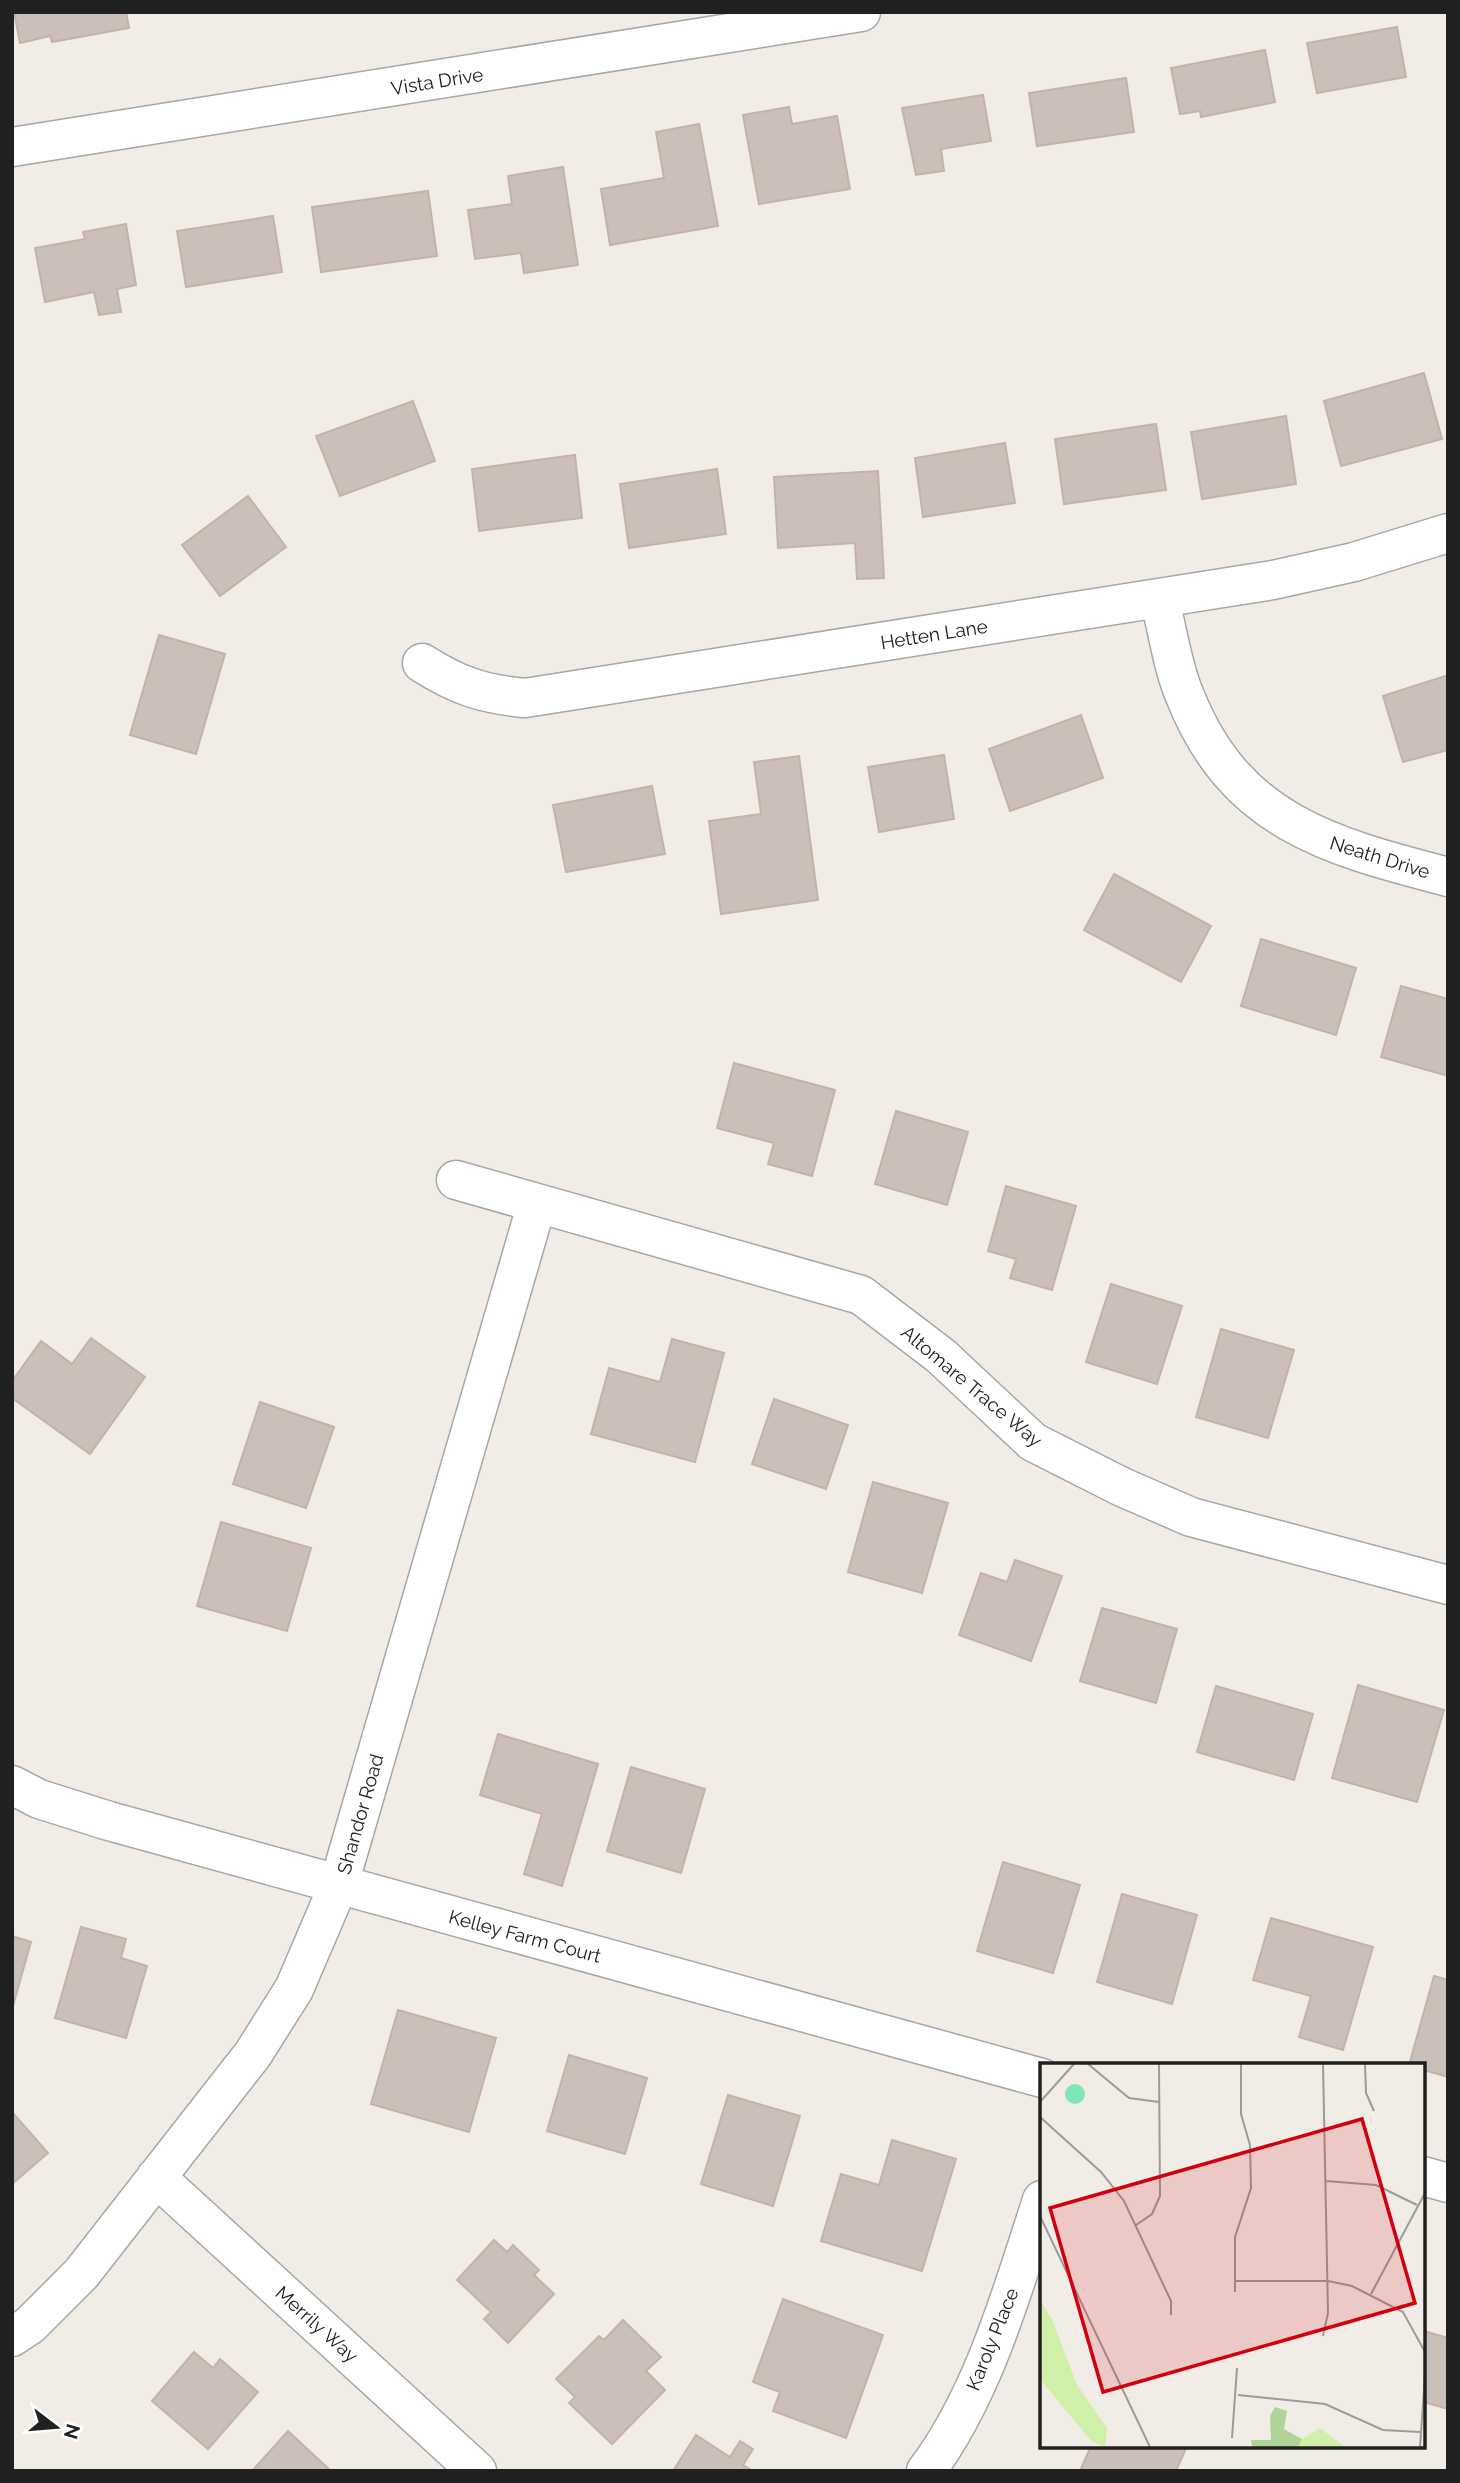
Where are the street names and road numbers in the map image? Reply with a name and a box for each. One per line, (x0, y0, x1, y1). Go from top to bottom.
street label: Vista Drive (389, 63, 485, 99)
street label: Hetten Lane (879, 615, 989, 653)
street label: Neath Drive (1327, 831, 1433, 883)
street label: Altomare Trace Way (897, 1321, 1047, 1451)
street label: Shandor Road (332, 1751, 388, 1877)
street label: Kelley Farm Court (447, 1905, 604, 1967)
street label: Merrily Way (271, 2281, 363, 2367)
street label: Karoly Place (961, 2285, 1023, 2393)

